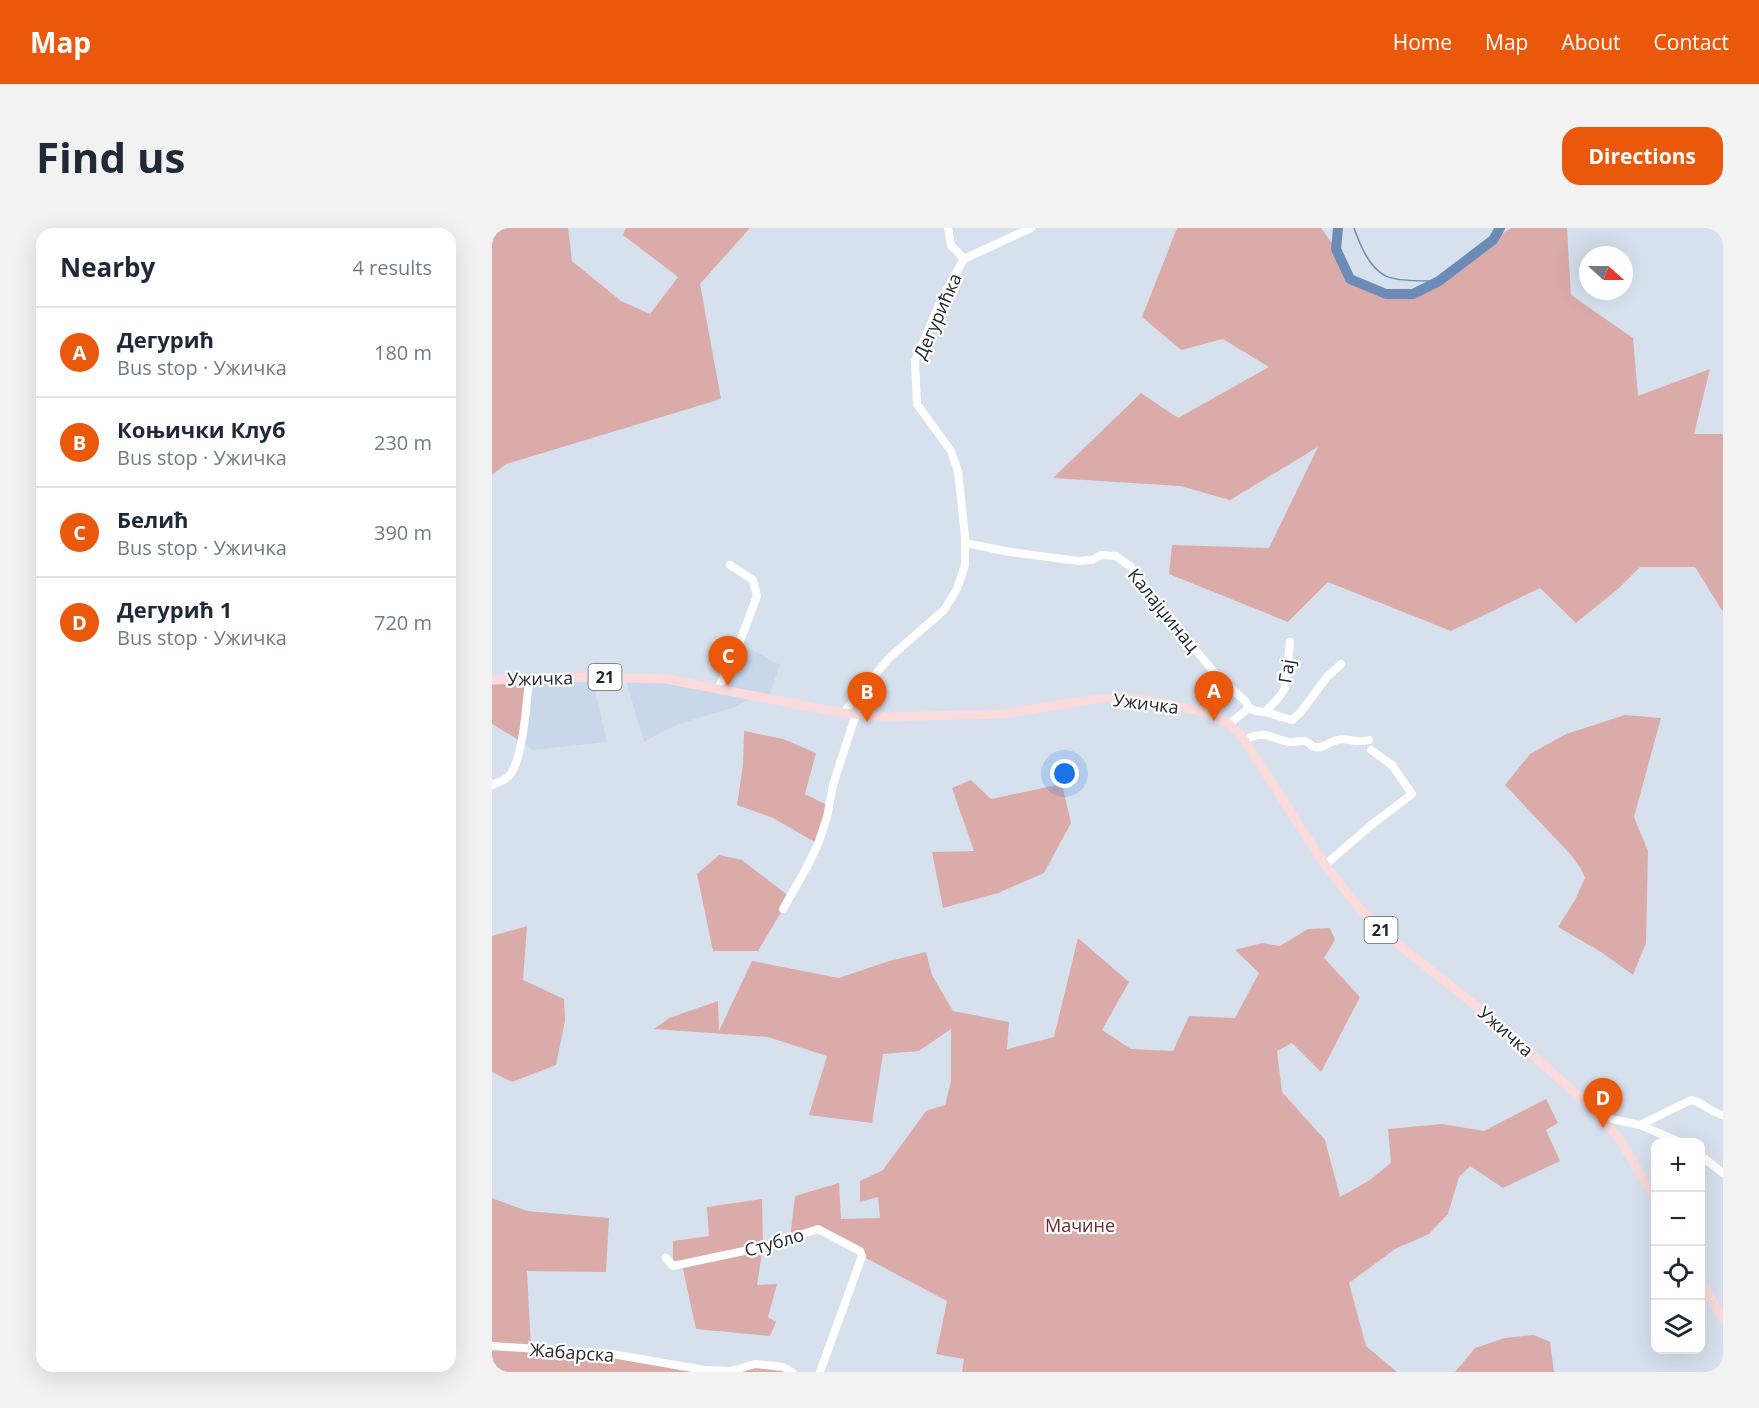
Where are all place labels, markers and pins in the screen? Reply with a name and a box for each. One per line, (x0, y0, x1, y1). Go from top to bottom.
pin: C (708, 636, 748, 686)
pin: B (848, 672, 886, 722)
pin: A (1194, 672, 1234, 721)
pin: D (1584, 1078, 1622, 1128)

